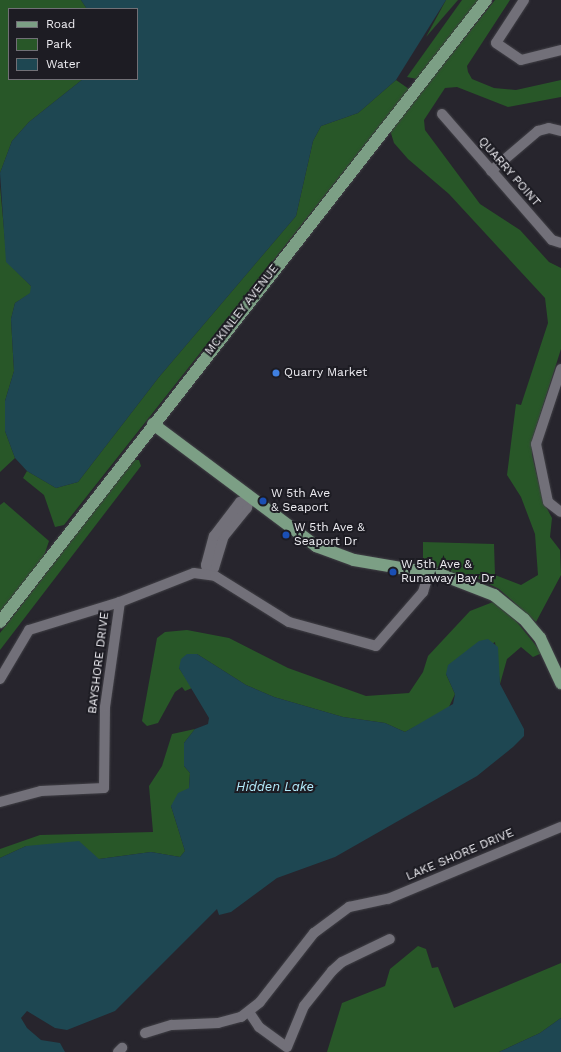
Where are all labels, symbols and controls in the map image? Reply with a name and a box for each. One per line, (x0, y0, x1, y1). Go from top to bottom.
legend (8, 8, 138, 80)
text: Road (46, 17, 75, 31)
text: Park (46, 37, 72, 51)
text: Water (46, 57, 80, 71)
street label: QUARRY POINT (475, 134, 543, 210)
street label: MCKINLEY AVENUE (202, 261, 282, 359)
place label: Quarry Market (284, 366, 367, 380)
marker: Quarry Market (271, 368, 281, 378)
place label: W 5th Ave & Seaport (271, 487, 331, 515)
marker: W 5th Ave & Seaport (258, 496, 268, 506)
place label: W 5th Ave & Seaport Dr (294, 521, 365, 549)
marker: W 5th Ave & Seaport Dr (281, 530, 291, 540)
place label: W 5th Ave & Runaway Bay Dr (401, 558, 495, 586)
marker: W 5th Ave & Runaway Bay Dr (388, 567, 398, 577)
street label: BAYSHORE DRIVE (86, 611, 112, 715)
water label: Hidden Lake (236, 779, 314, 795)
street label: LAKE SHORE DRIVE (404, 826, 516, 884)

